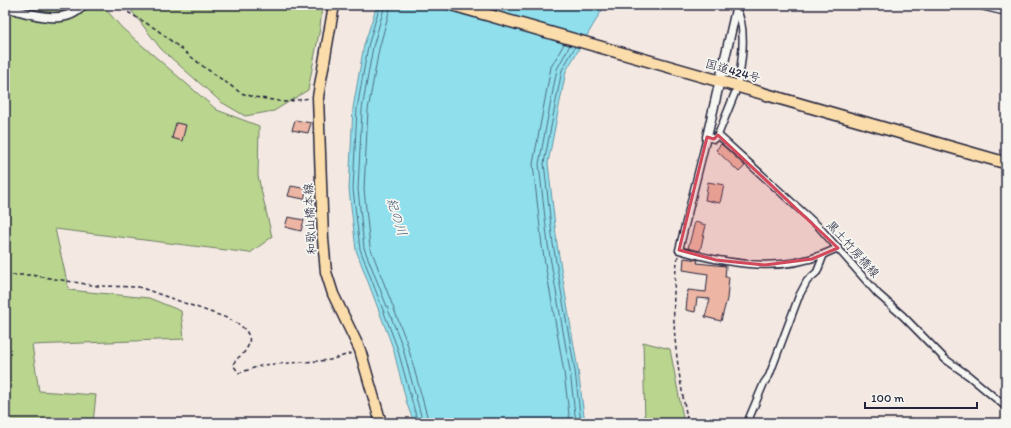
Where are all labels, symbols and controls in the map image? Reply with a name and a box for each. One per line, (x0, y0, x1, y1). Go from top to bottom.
street label: 国道424号 (704, 56, 762, 86)
street label: 和歌山橋本線 (301, 183, 319, 255)
water label: 紀の川 (384, 196, 410, 238)
street label: 黒土竹房橋線 (824, 218, 882, 280)
scale bar (865, 384, 977, 410)
text: 100 m (871, 391, 904, 405)

